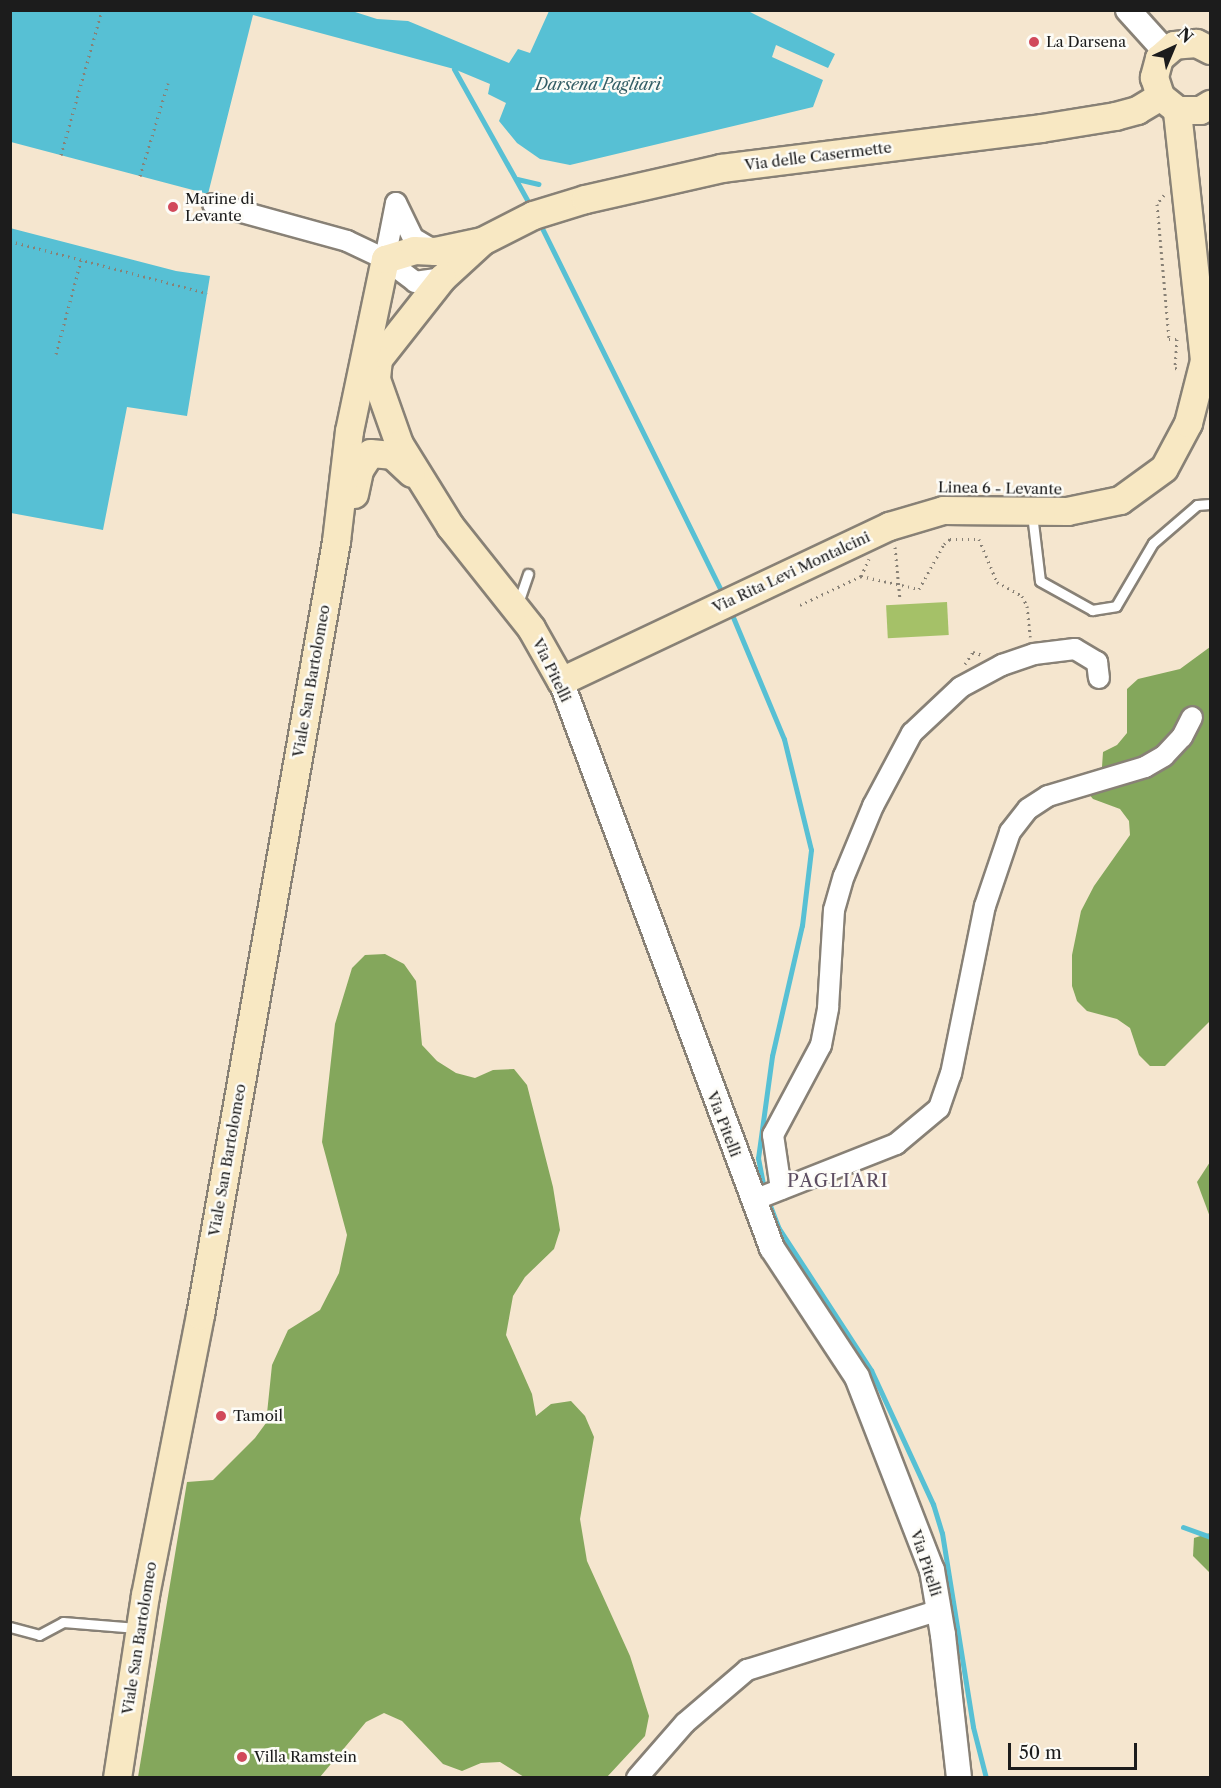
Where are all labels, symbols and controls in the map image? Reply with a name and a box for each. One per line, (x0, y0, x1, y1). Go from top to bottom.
north arrow (1143, 18, 1203, 78)
text: N (1174, 23, 1197, 47)
place label: La Darsena (1046, 33, 1126, 51)
marker: La Darsena (1027, 35, 1041, 49)
water label: Darsena Pagliari (535, 74, 661, 94)
street label: Via delle Casermette (743, 138, 893, 174)
place label: Marine di Levante (185, 189, 254, 224)
marker: Marine di Levante (166, 200, 180, 214)
street label: Linea 6 - Levante (938, 478, 1062, 498)
street label: Via Rita Levi Montalcini (709, 527, 873, 617)
street label: Viale San Bartolomeo (289, 603, 333, 759)
street label: Via Pitelli (529, 635, 575, 705)
street label: Viale San Bartolomeo (205, 1082, 249, 1238)
street label: Via Pitelli (703, 1089, 745, 1159)
district label: PAGLIARI (787, 1170, 889, 1192)
place label: Tamoil (233, 1407, 283, 1425)
marker: Tamoil (214, 1409, 228, 1423)
street label: Via Pitelli (907, 1527, 945, 1599)
street label: Viale San Bartolomeo (118, 1560, 160, 1716)
scale bar (1011, 1731, 1140, 1769)
text: 50 m (1019, 1742, 1062, 1764)
place label: Villa Ramstein (254, 1748, 357, 1766)
marker: Villa Ramstein (235, 1750, 249, 1764)

